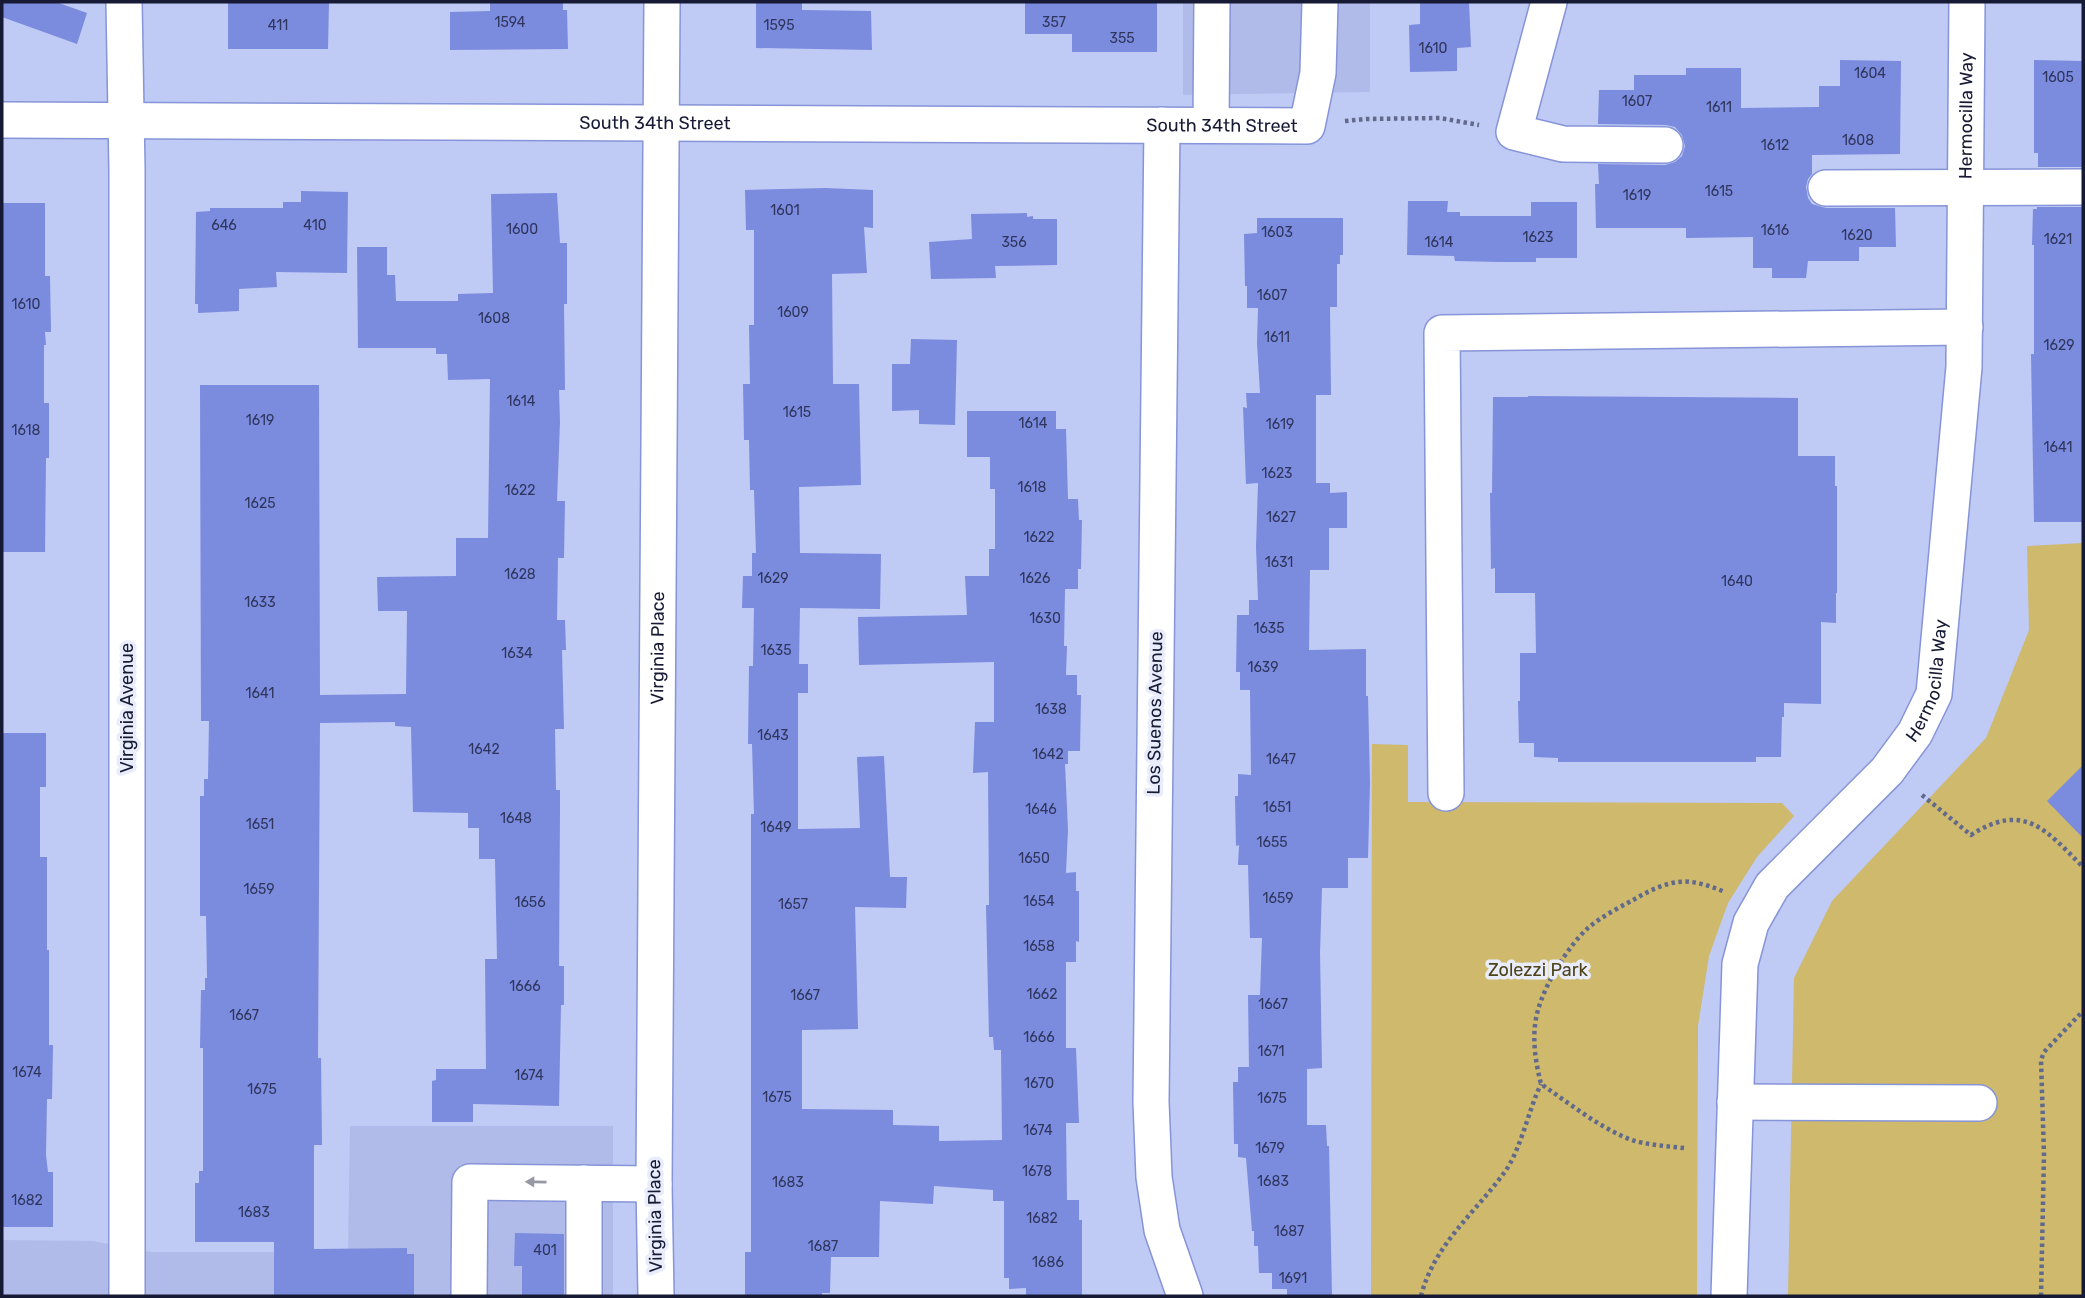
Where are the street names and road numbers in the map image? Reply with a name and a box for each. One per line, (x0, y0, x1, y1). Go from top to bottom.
street label: Hermocilla Way (1955, 52, 1978, 179)
street label: South 34th Street (579, 112, 731, 134)
street label: South 34th Street (1146, 114, 1298, 137)
street label: Virginia Place (646, 591, 669, 705)
street label: Hermocilla Way (1901, 618, 1952, 746)
street label: Los Suenos Avenue (1143, 631, 1167, 795)
street label: Virginia Avenue (116, 643, 138, 773)
street label: Virginia Place (643, 1159, 667, 1273)

